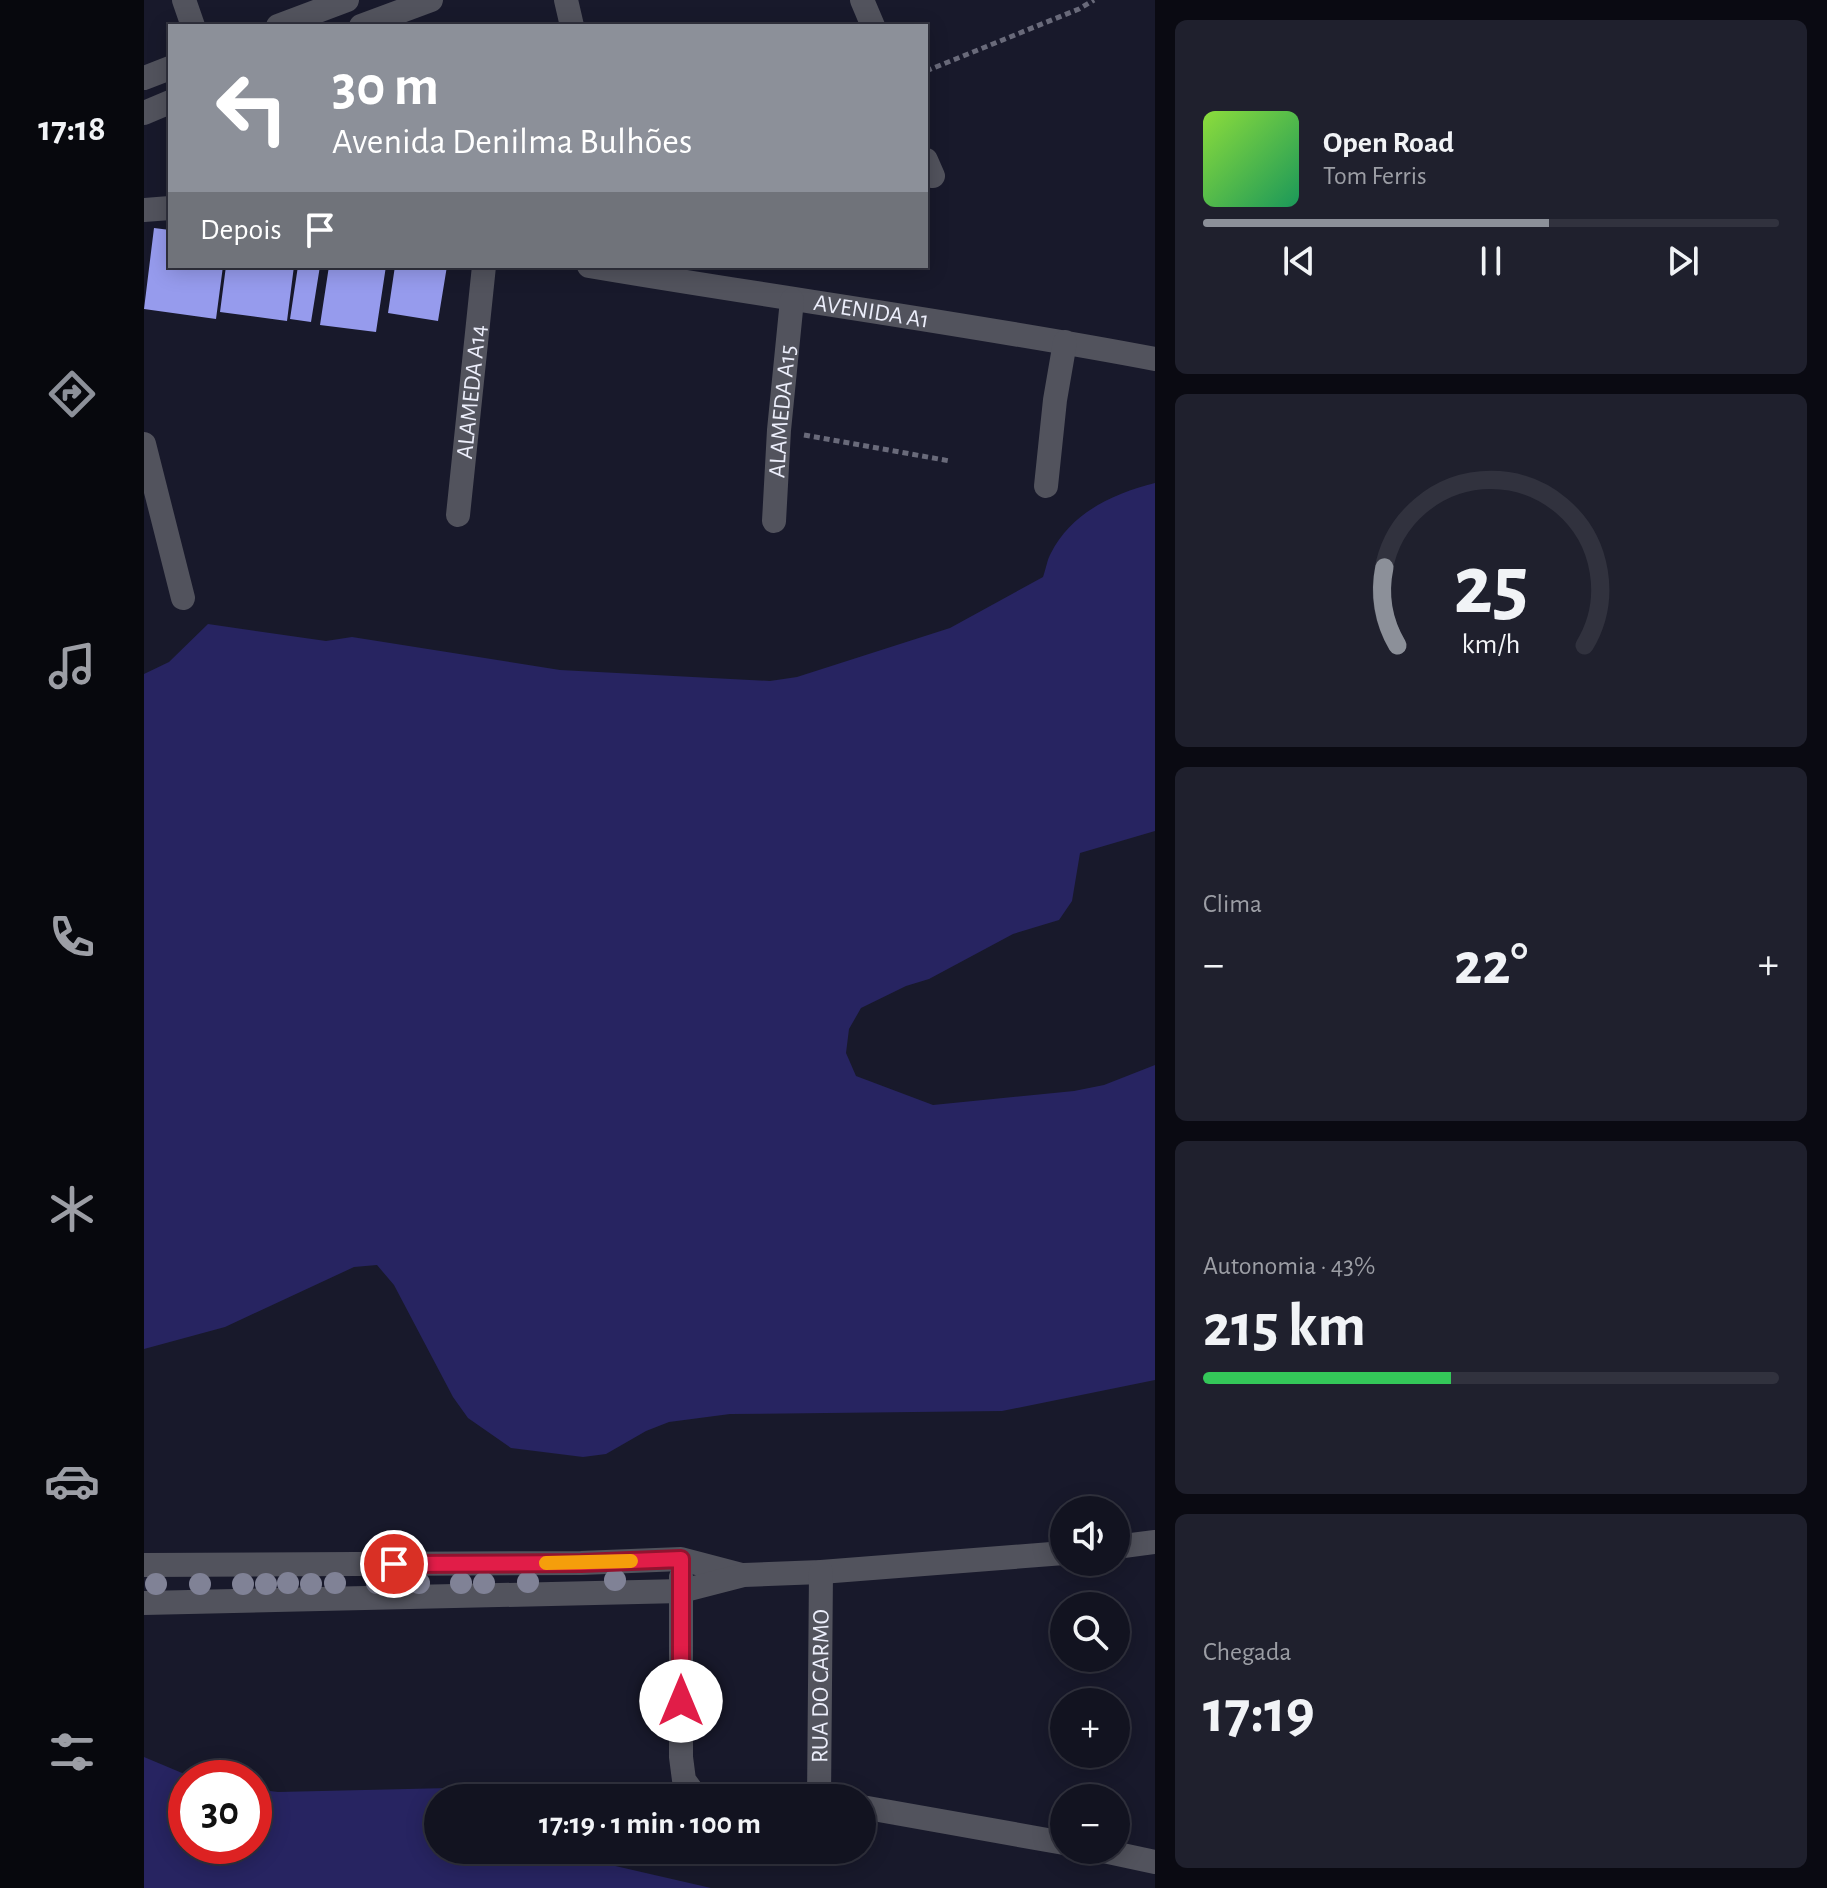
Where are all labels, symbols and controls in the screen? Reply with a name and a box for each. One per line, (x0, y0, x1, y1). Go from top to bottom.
icon: left (200, 56, 304, 160)
text: 30 m (332, 59, 439, 115)
text: 17:18 (38, 111, 106, 147)
text: Avenida Denilma Bulhões (332, 124, 692, 160)
text: Open Road (1323, 128, 1454, 158)
text: Tom Ferris (1323, 163, 1427, 189)
icon: arrive (298, 208, 342, 252)
text: Depois (200, 215, 282, 245)
icon: previous (1277, 239, 1321, 283)
icon: pause (1469, 239, 1513, 283)
icon: next (1661, 239, 1705, 283)
street label: AVENIDA A1 (812, 291, 931, 333)
street label: ALAMEDA A14 (453, 323, 491, 460)
street label: ALAMEDA A15 (765, 344, 800, 479)
icon: directions (44, 366, 100, 422)
text: 25 (1453, 545, 1529, 629)
text: km/h (1462, 631, 1520, 660)
icon: music (44, 638, 100, 694)
text: Clima (1203, 891, 1262, 917)
icon: phone (44, 909, 100, 965)
text: 22° (1454, 935, 1528, 995)
text: − (1203, 943, 1224, 987)
text: + (1758, 943, 1779, 987)
icon: climate (44, 1181, 100, 1237)
text: Autonomia · 43% (1203, 1253, 1375, 1279)
text: 215 km (1203, 1297, 1366, 1357)
icon: car (44, 1453, 100, 1509)
map controls (1050, 1496, 1130, 1864)
button: sound (1050, 1496, 1130, 1576)
pin (360, 1530, 428, 1598)
icon: arrive (372, 1542, 416, 1586)
button: search (1050, 1592, 1130, 1672)
street label: RUA DO CARMO (808, 1609, 834, 1763)
text: Chegada (1203, 1639, 1292, 1665)
position arrow (639, 1659, 723, 1743)
text: 17:19 (1203, 1683, 1315, 1743)
button: + (1050, 1688, 1130, 1768)
icon: filters (44, 1724, 100, 1780)
speed limit sign: 30 (168, 1760, 272, 1864)
button: − (1050, 1784, 1130, 1864)
text: 17:19 · 1 min · 100 m (539, 1809, 761, 1839)

